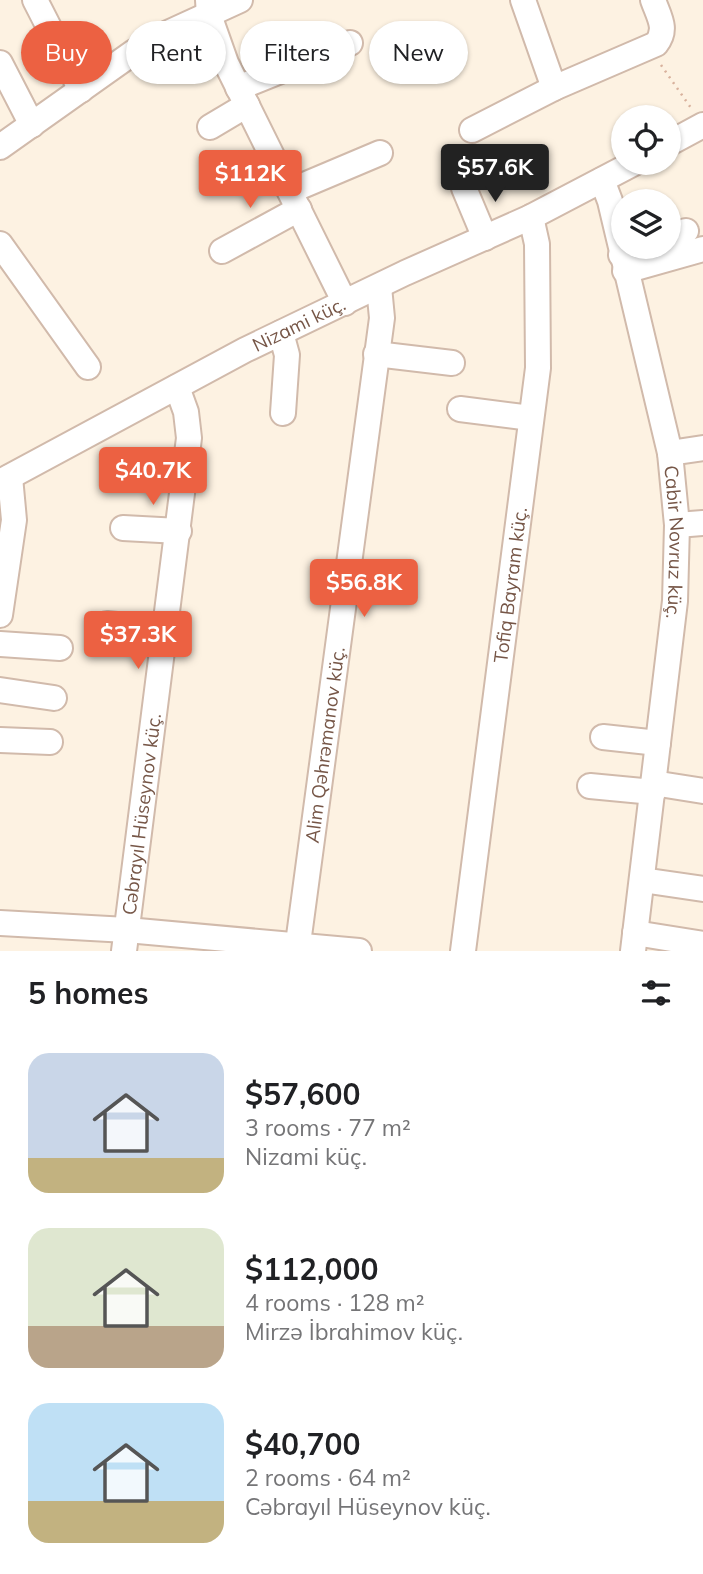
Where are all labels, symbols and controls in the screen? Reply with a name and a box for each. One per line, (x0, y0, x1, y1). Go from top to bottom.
chip: Buy (21, 21, 112, 84)
chip: Rent (126, 21, 226, 84)
chip: Filters (240, 21, 355, 84)
chip: New (369, 21, 468, 84)
map controls (611, 105, 681, 259)
button: locate (611, 105, 681, 175)
pin: $57.6K (438, 144, 552, 204)
pin: $112K (201, 150, 299, 210)
text: $57.6K (457, 152, 533, 181)
text: $112K (215, 158, 285, 187)
button: layers (611, 189, 681, 259)
street label: Nizami küç. (248, 291, 349, 357)
pin: $40.7K (96, 448, 210, 507)
text: $40.7K (115, 455, 191, 484)
street label: Cabir Novruz küç. (659, 464, 690, 621)
street label: Tofiq Bayram küç. (488, 506, 532, 664)
pin: $56.8K (307, 560, 421, 619)
text: $56.8K (326, 567, 402, 596)
pin: $37.3K (81, 612, 195, 671)
text: $37.3K (100, 619, 176, 648)
street label: Alim Qəhrəmanov küç. (300, 645, 350, 844)
street label: Cəbrayıl Hüseynov küç. (117, 712, 166, 916)
text: 5 homes (28, 974, 149, 1012)
icon: filters (637, 974, 675, 1012)
text: $57,600 (245, 1075, 360, 1113)
icon: home (84, 1081, 168, 1165)
text: 3 rooms · 77 m² (245, 1113, 411, 1142)
text: Nizami küç. (245, 1142, 367, 1171)
text: $112,000 (245, 1250, 378, 1288)
icon: home (84, 1256, 168, 1340)
text: 4 rooms · 128 m² (245, 1288, 425, 1317)
text: Mirzə İbrahimov küç. (245, 1317, 463, 1346)
text: $40,700 (245, 1425, 360, 1463)
icon: home (84, 1431, 168, 1515)
text: 2 rooms · 64 m² (245, 1463, 411, 1492)
text: Cəbrayıl Hüseynov küç. (245, 1492, 491, 1521)

